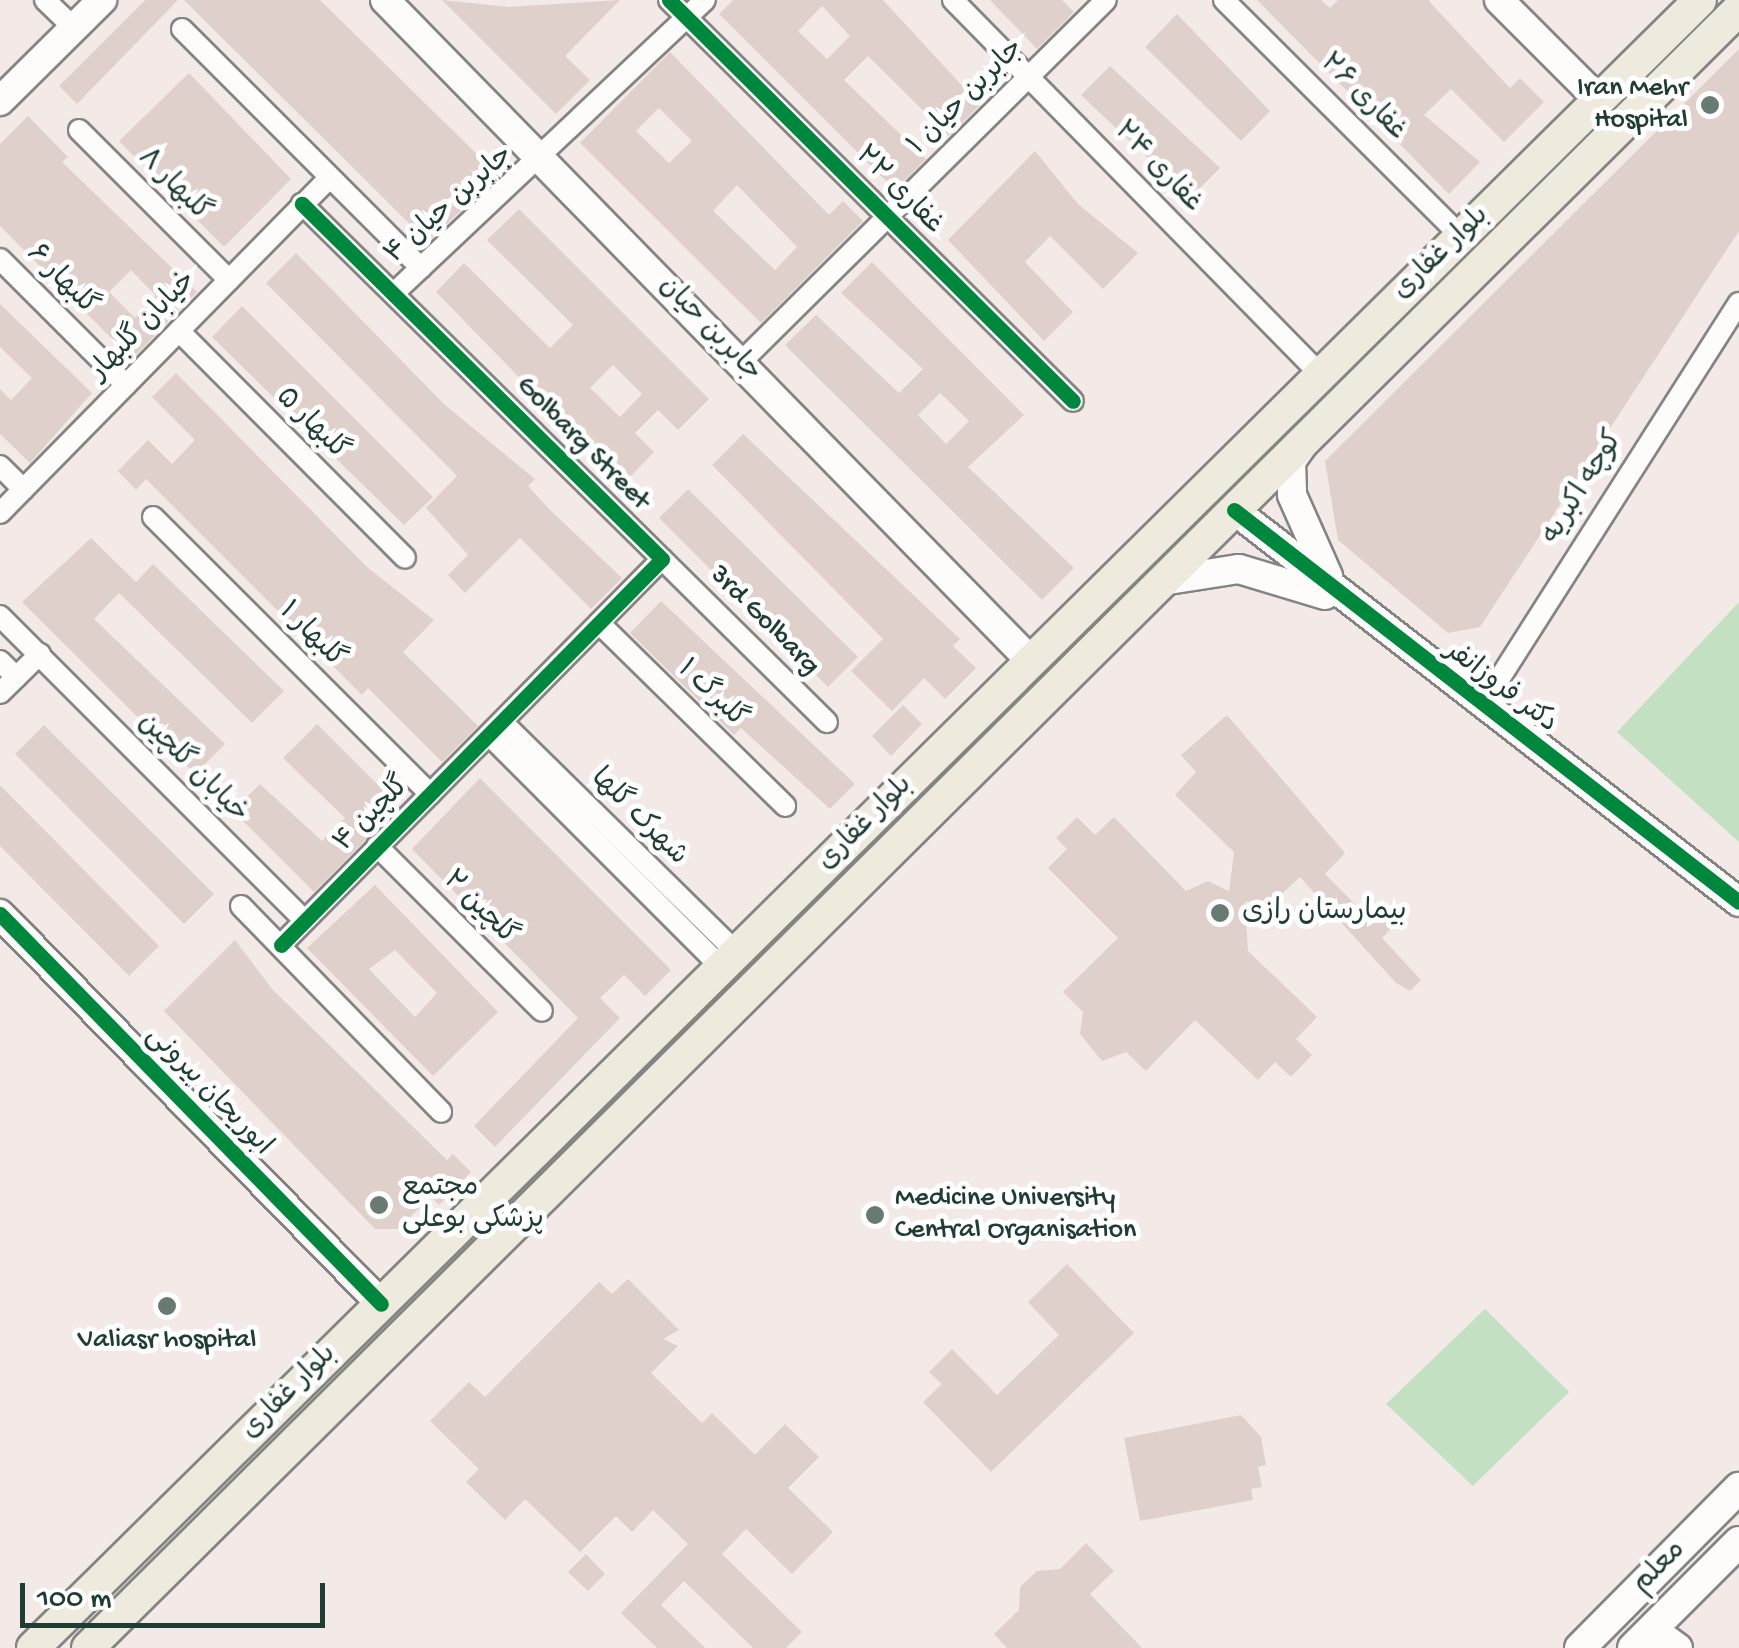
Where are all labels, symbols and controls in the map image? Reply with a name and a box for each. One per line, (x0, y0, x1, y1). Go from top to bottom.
street label: جابربن حیان ۱ (902, 33, 1032, 163)
street label: غفاری ۲۶ (1311, 47, 1413, 149)
place label: Iran Mehr Hospital (1577, 72, 1688, 138)
marker: Iran Mehr Hospital (1697, 92, 1723, 118)
street label: غفاری ۲۴ (1106, 116, 1208, 220)
street label: جابربن حیان ۴ (379, 140, 521, 272)
street label: غفاری ۲۲ (847, 140, 949, 242)
street label: گلبهار ۸ (129, 142, 217, 230)
street label: بلوار غفاری (1387, 200, 1497, 308)
street label: گلبهار ۶ (18, 238, 104, 324)
street label: خیابان گلبهار (83, 265, 205, 389)
street label: جابربن حیان (650, 270, 768, 390)
street label: Golbarg Street (508, 370, 656, 518)
street label: گلبهار ۵ (267, 381, 355, 469)
street label: کوچه اکبریه (1536, 425, 1632, 551)
street label: 3rd Golbarg (702, 559, 826, 683)
street label: گلبهار ۱ (271, 596, 351, 676)
street label: دکتر فروزانفر (1437, 635, 1563, 741)
street label: گلبرگ ۱ (669, 654, 753, 736)
street label: خیابان گلچین (130, 707, 254, 831)
street label: شهرک گلها (582, 762, 694, 874)
street label: بلوار غفاری (811, 769, 921, 879)
street label: گلچین ۴ (328, 770, 418, 860)
street label: گلچین ۲ (435, 865, 523, 953)
place label: بیمارستان رازی (1242, 896, 1407, 930)
marker: بیمارستان رازی (1207, 900, 1233, 926)
street label: ابوریحان بیرونی (138, 1020, 278, 1164)
place label: مجتمع پزشکی بوعلی (402, 1172, 544, 1238)
place label: Medicine University Central Organisation (895, 1182, 1136, 1248)
marker: مجتمع پزشکی بوعلی (366, 1192, 392, 1218)
marker: Medicine University Central Organisation (864, 1204, 886, 1226)
marker: Valiasr hospital (154, 1293, 180, 1319)
place label: Valiasr hospital (78, 1324, 256, 1358)
street label: بلوار غفاری (235, 1338, 345, 1448)
street label: معلم (1626, 1534, 1694, 1602)
scale bar (25, 1563, 330, 1625)
text: 100 m (37, 1583, 112, 1618)

